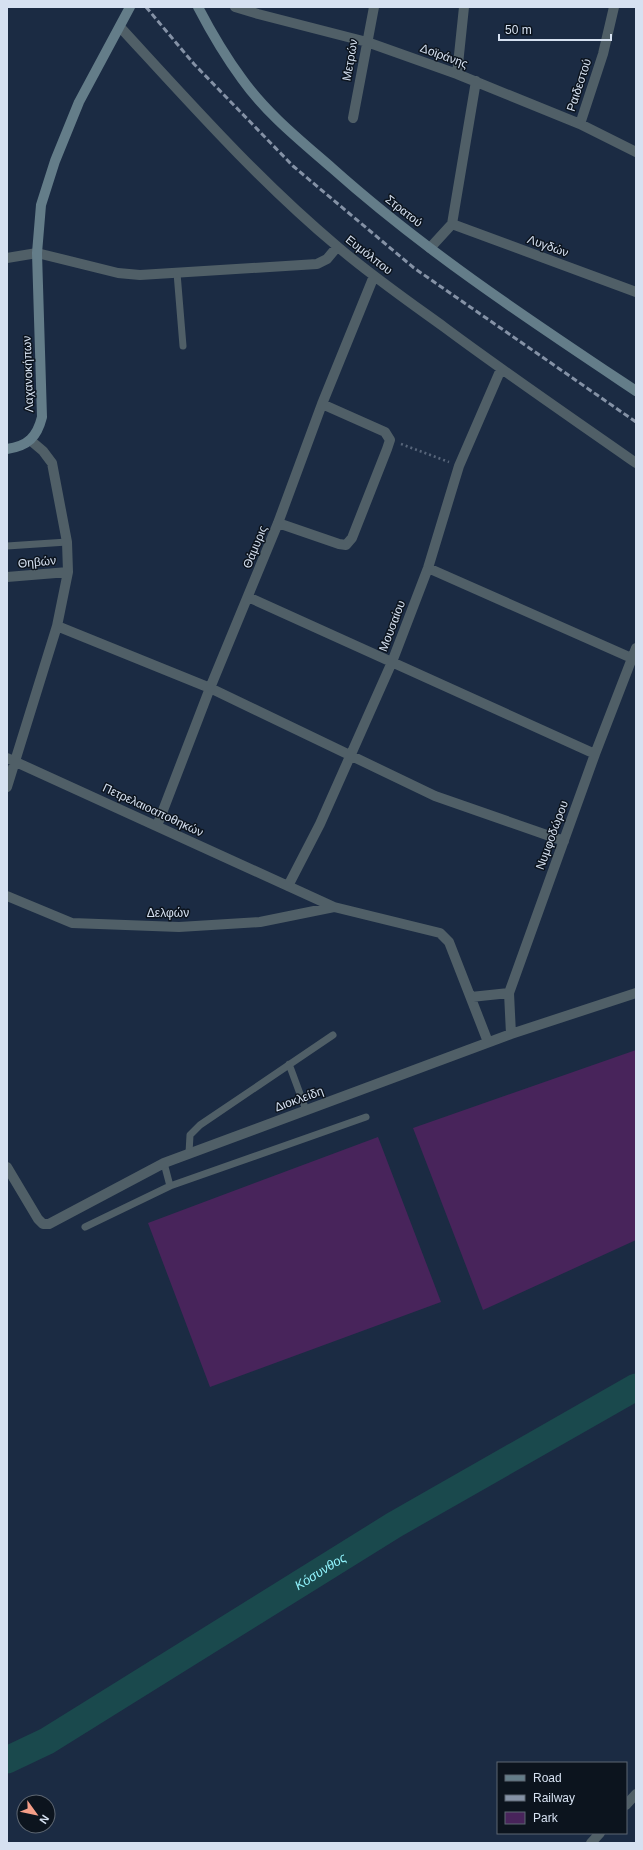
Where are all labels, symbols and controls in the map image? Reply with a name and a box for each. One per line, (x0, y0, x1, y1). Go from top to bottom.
scale bar (499, 16, 611, 42)
text: 50 m (505, 23, 532, 37)
street label: Μετρών (339, 38, 361, 82)
street label: Δοϊράνης (418, 41, 470, 71)
street label: Ραιδεστού (564, 57, 594, 113)
street label: Στρατού (383, 192, 425, 230)
street label: Ευμόλπου (343, 232, 395, 278)
street label: Λυγδών (526, 232, 570, 260)
street label: Λαχανοκήπων (20, 335, 36, 413)
street label: Θάμυρις (240, 523, 270, 570)
street label: Θηβών (17, 553, 57, 571)
street label: Μουσαίου (376, 599, 408, 653)
street label: Πετρελαιοαποθηκών (100, 781, 206, 839)
street label: Νυμφοδώρου (533, 798, 571, 872)
street label: Δελφών (147, 906, 189, 920)
street label: Διοκλείδη (273, 1084, 325, 1114)
water label: Κόσυνθος (292, 1549, 349, 1593)
legend (497, 1762, 627, 1834)
text: Road (533, 1771, 562, 1785)
text: Railway (533, 1791, 575, 1805)
north arrow (16, 1794, 56, 1834)
text: Park (533, 1811, 559, 1825)
text: N (37, 1813, 52, 1826)

